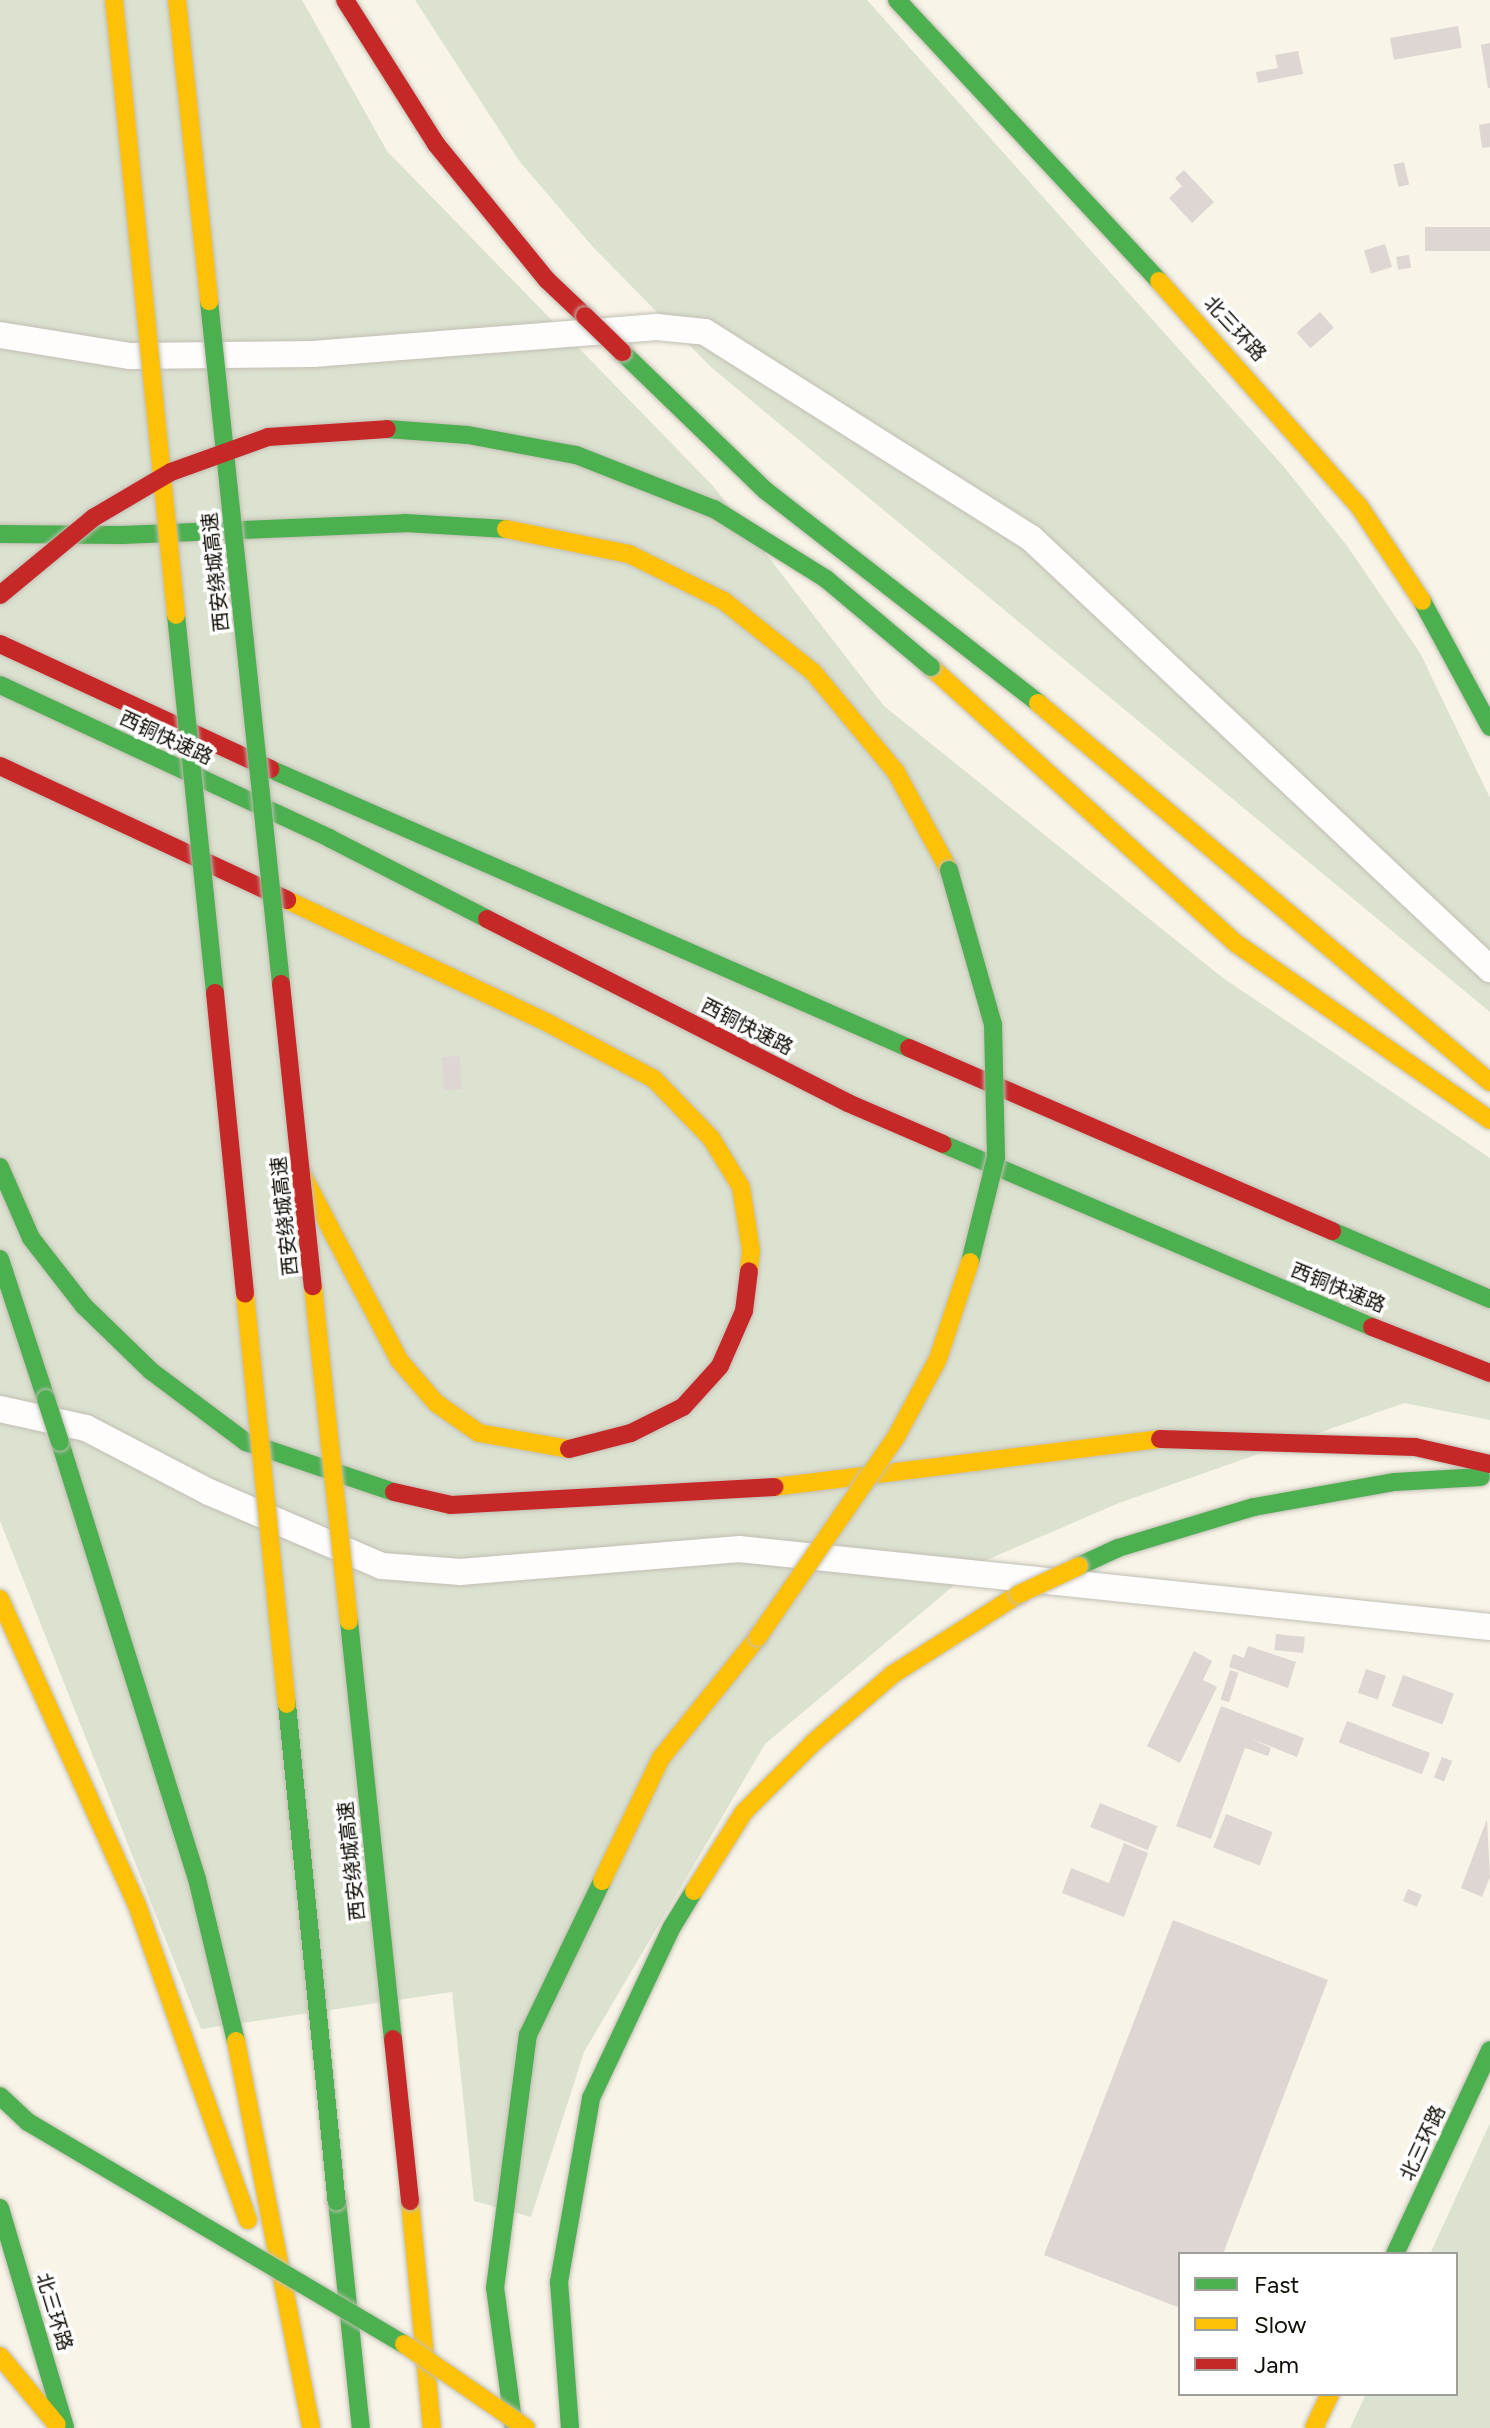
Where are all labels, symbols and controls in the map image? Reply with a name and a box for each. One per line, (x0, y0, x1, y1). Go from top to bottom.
street label: 北三环路 (1199, 292, 1271, 366)
street label: 西安绕城高速 (198, 511, 234, 633)
street label: 西铜快速路 (116, 706, 216, 770)
street label: 西铜快速路 (697, 994, 797, 1060)
street label: 西安绕城高速 (267, 1155, 303, 1277)
street label: 西铜快速路 (1287, 1258, 1389, 1318)
street label: 西安绕城高速 (334, 1800, 370, 1922)
street label: 北三环路 (1395, 2102, 1451, 2184)
legend (1178, 2252, 1458, 2396)
street label: 北三环路 (31, 2270, 77, 2354)
text: Fast (1254, 2270, 1299, 2299)
text: Slow (1254, 2310, 1306, 2339)
text: Jam (1254, 2350, 1299, 2379)

